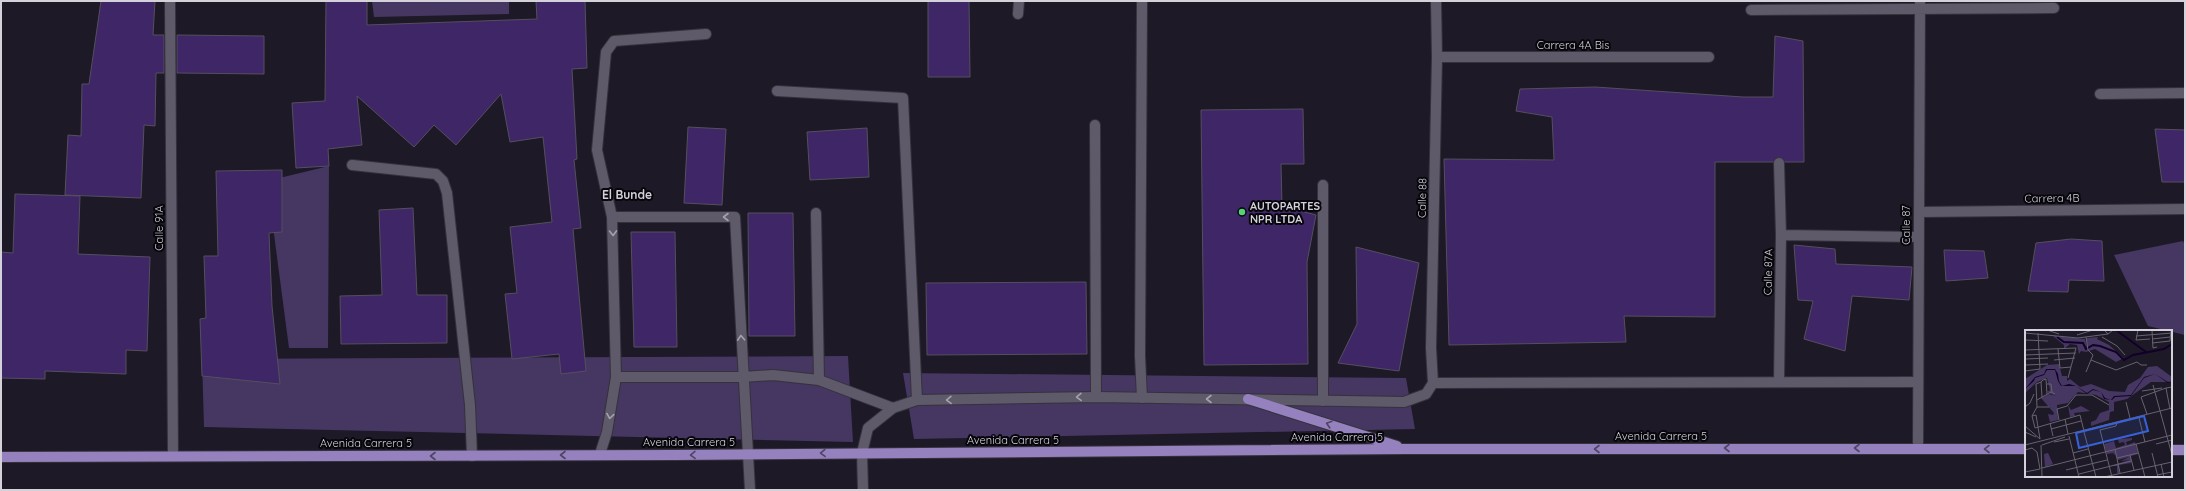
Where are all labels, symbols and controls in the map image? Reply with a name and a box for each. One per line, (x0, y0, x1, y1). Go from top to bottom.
street label: Carrera 4A Bis (1537, 38, 1609, 52)
street label: Calle 88 (1415, 178, 1429, 218)
district label: El Bunde (602, 187, 652, 202)
street label: Carrera 4B (2024, 191, 2080, 205)
place label: AUTOPARTES NPR LTDA (1250, 199, 1320, 226)
street label: Calle 91A (152, 205, 166, 251)
street label: Calle 87 (1899, 205, 1913, 245)
marker: AUTOPARTES NPR LTDA (1237, 207, 1247, 217)
one-way arrow (723, 213, 729, 221)
one-way arrow (609, 230, 617, 236)
street label: Calle 87A (1761, 249, 1775, 295)
inset map (2025, 330, 2172, 477)
one-way arrow (737, 335, 746, 341)
one-way arrow (1076, 393, 1082, 402)
one-way arrow (946, 395, 952, 404)
one-way arrow (1206, 395, 1212, 403)
one-way arrow (606, 413, 615, 419)
one-way arrow (1326, 420, 1333, 429)
street label: Avenida Carrera 5 (1615, 429, 1707, 443)
street label: Avenida Carrera 5 (1291, 430, 1383, 444)
street label: Avenida Carrera 5 (967, 433, 1059, 447)
street label: Avenida Carrera 5 (643, 435, 735, 449)
street label: Avenida Carrera 5 (320, 436, 412, 450)
one-way arrow (1724, 444, 1730, 452)
one-way arrow (1854, 444, 1860, 452)
one-way arrow (1594, 445, 1600, 453)
one-way arrow (1984, 445, 1990, 453)
one-way arrow (820, 449, 826, 457)
one-way arrow (560, 451, 566, 459)
one-way arrow (690, 451, 696, 459)
one-way arrow (430, 452, 436, 460)

